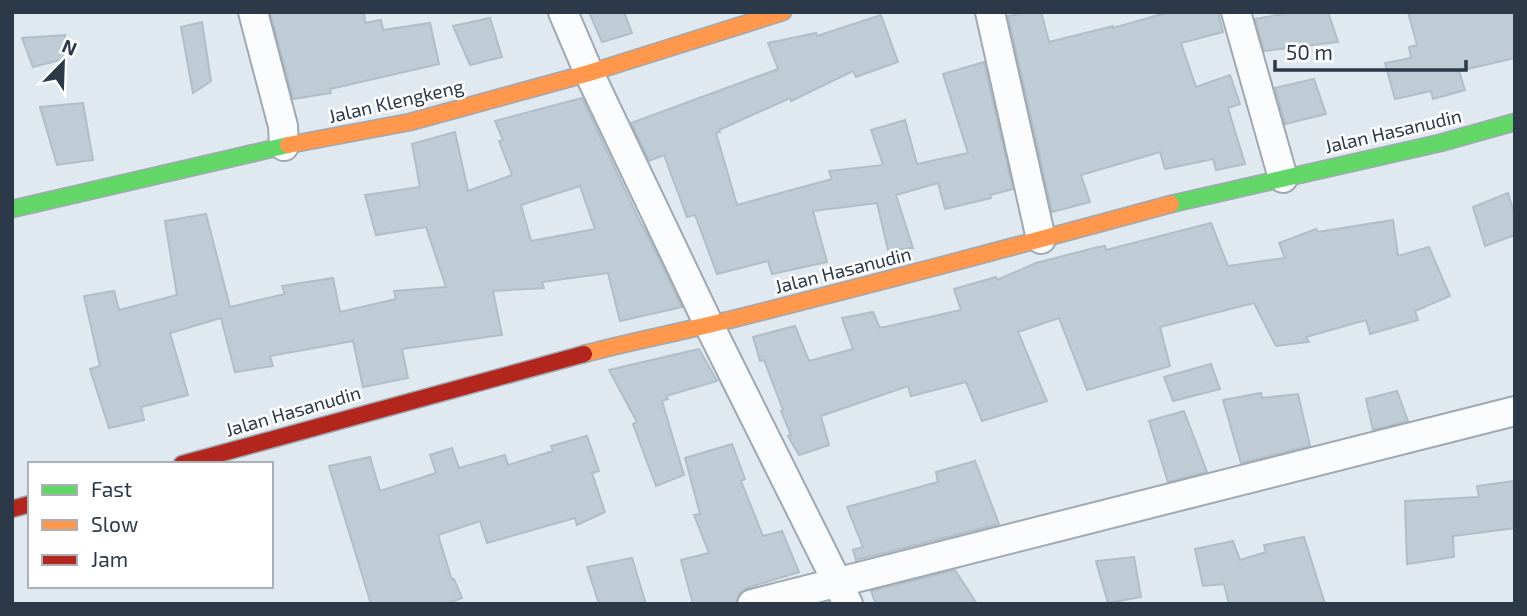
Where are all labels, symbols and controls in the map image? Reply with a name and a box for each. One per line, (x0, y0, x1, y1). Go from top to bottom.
north arrow (28, 28, 98, 98)
scale bar (1275, 28, 1466, 72)
text: N (59, 34, 81, 60)
text: 50 m (1286, 39, 1333, 64)
street label: Jalan Klengkeng (326, 74, 466, 127)
street label: Jalan Hasanudin (1322, 104, 1464, 157)
street label: Jalan Hasanudin (772, 241, 914, 298)
street label: Jalan Hasanudin (222, 380, 363, 441)
legend (28, 462, 273, 588)
text: Fast (91, 476, 132, 501)
text: Slow (91, 511, 138, 536)
text: Jam (91, 546, 128, 571)

